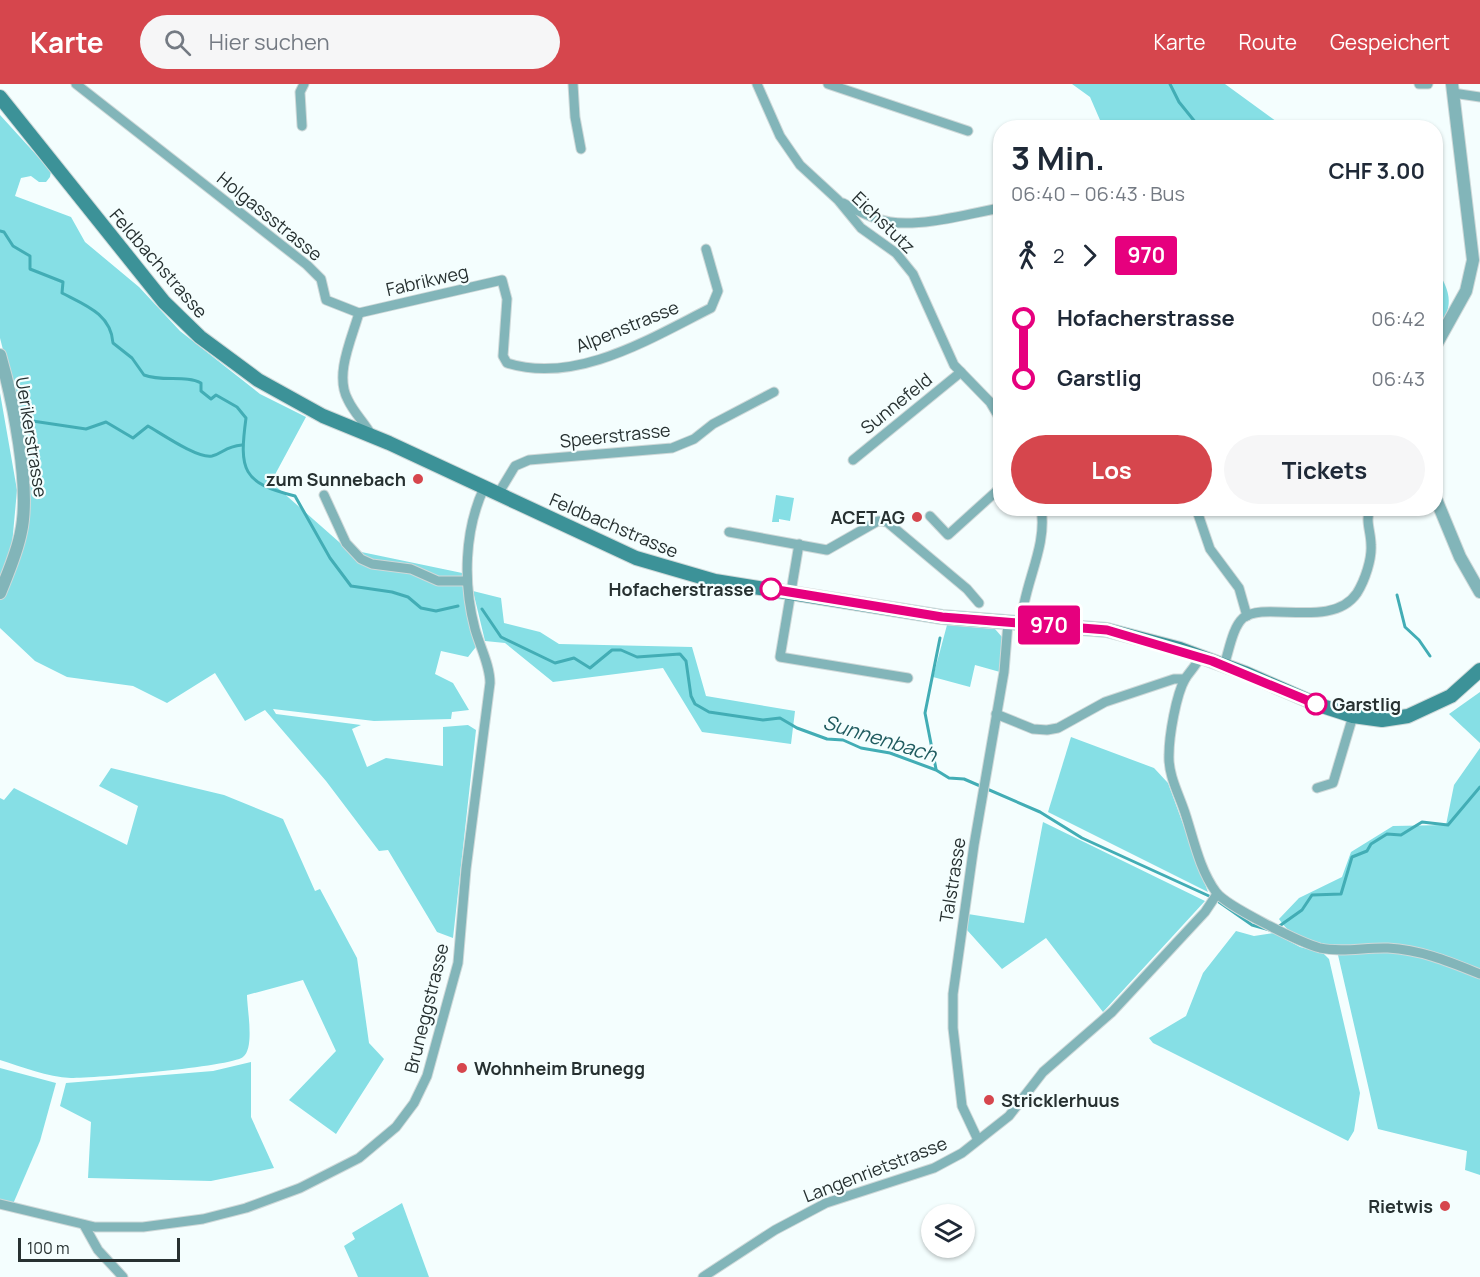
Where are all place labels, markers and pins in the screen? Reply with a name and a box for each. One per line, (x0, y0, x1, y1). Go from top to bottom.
place label: zum Sunnebach (266, 467, 406, 491)
marker: zum Sunnebach (411, 472, 425, 486)
place label: ACET AG (831, 505, 905, 529)
marker: ACET AG (910, 510, 924, 524)
place label: Hofacherstrasse (609, 577, 754, 601)
marker: Hofacherstrasse (760, 578, 782, 600)
place label: Garstlig (1332, 692, 1401, 716)
marker: Garstlig (1305, 693, 1327, 715)
place label: Wohnheim Brunegg (474, 1056, 645, 1080)
marker: Wohnheim Brunegg (455, 1061, 469, 1075)
place label: Stricklerhuus (1001, 1088, 1120, 1112)
marker: Stricklerhuus (982, 1093, 996, 1107)
place label: Rietwis (1368, 1194, 1433, 1218)
marker: Rietwis (1438, 1199, 1452, 1213)

